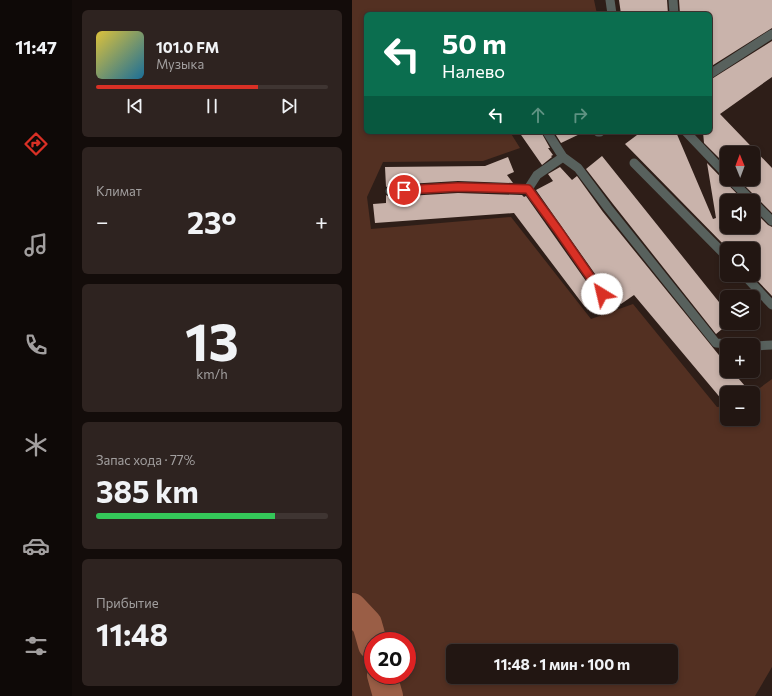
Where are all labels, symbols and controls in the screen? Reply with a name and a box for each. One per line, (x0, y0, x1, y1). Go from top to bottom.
text: 50 m (442, 26, 507, 60)
icon: left (376, 28, 428, 80)
text: 11:47 (15, 36, 57, 58)
text: 101.0 FM (156, 38, 219, 56)
text: Музыка (156, 56, 204, 72)
text: Налево (442, 60, 505, 82)
icon: previous (124, 95, 146, 117)
icon: pause (201, 95, 223, 117)
icon: next (278, 95, 300, 117)
icon: left (485, 104, 507, 126)
icon: ahead (527, 104, 549, 126)
icon: right (569, 104, 591, 126)
icon: directions (22, 130, 50, 158)
north arrow (720, 146, 760, 186)
map controls (720, 146, 760, 426)
pin (387, 173, 421, 207)
icon: arrive (393, 179, 415, 201)
text: Климат (96, 183, 142, 199)
button: sound (720, 194, 760, 234)
text: 23° (187, 203, 237, 240)
text: − (96, 208, 109, 235)
text: + (315, 208, 328, 235)
icon: music (22, 231, 50, 259)
button: search (720, 242, 760, 282)
position arrow (581, 273, 623, 315)
button: layers (720, 290, 760, 330)
text: 13 (185, 308, 239, 372)
icon: phone (22, 331, 50, 359)
button: + (720, 338, 760, 378)
text: km/h (196, 366, 228, 382)
button: − (720, 386, 760, 426)
icon: climate (22, 431, 50, 459)
text: Запас хода · 77% (96, 452, 195, 468)
text: 385 km (96, 472, 199, 509)
icon: car (22, 532, 50, 560)
text: Прибытие (96, 595, 159, 611)
text: 11:48 (96, 615, 168, 652)
icon: filters (22, 632, 50, 660)
speed limit sign: 20 (364, 632, 416, 684)
text: 11:48 · 1 мин · 100 m (494, 655, 630, 673)

